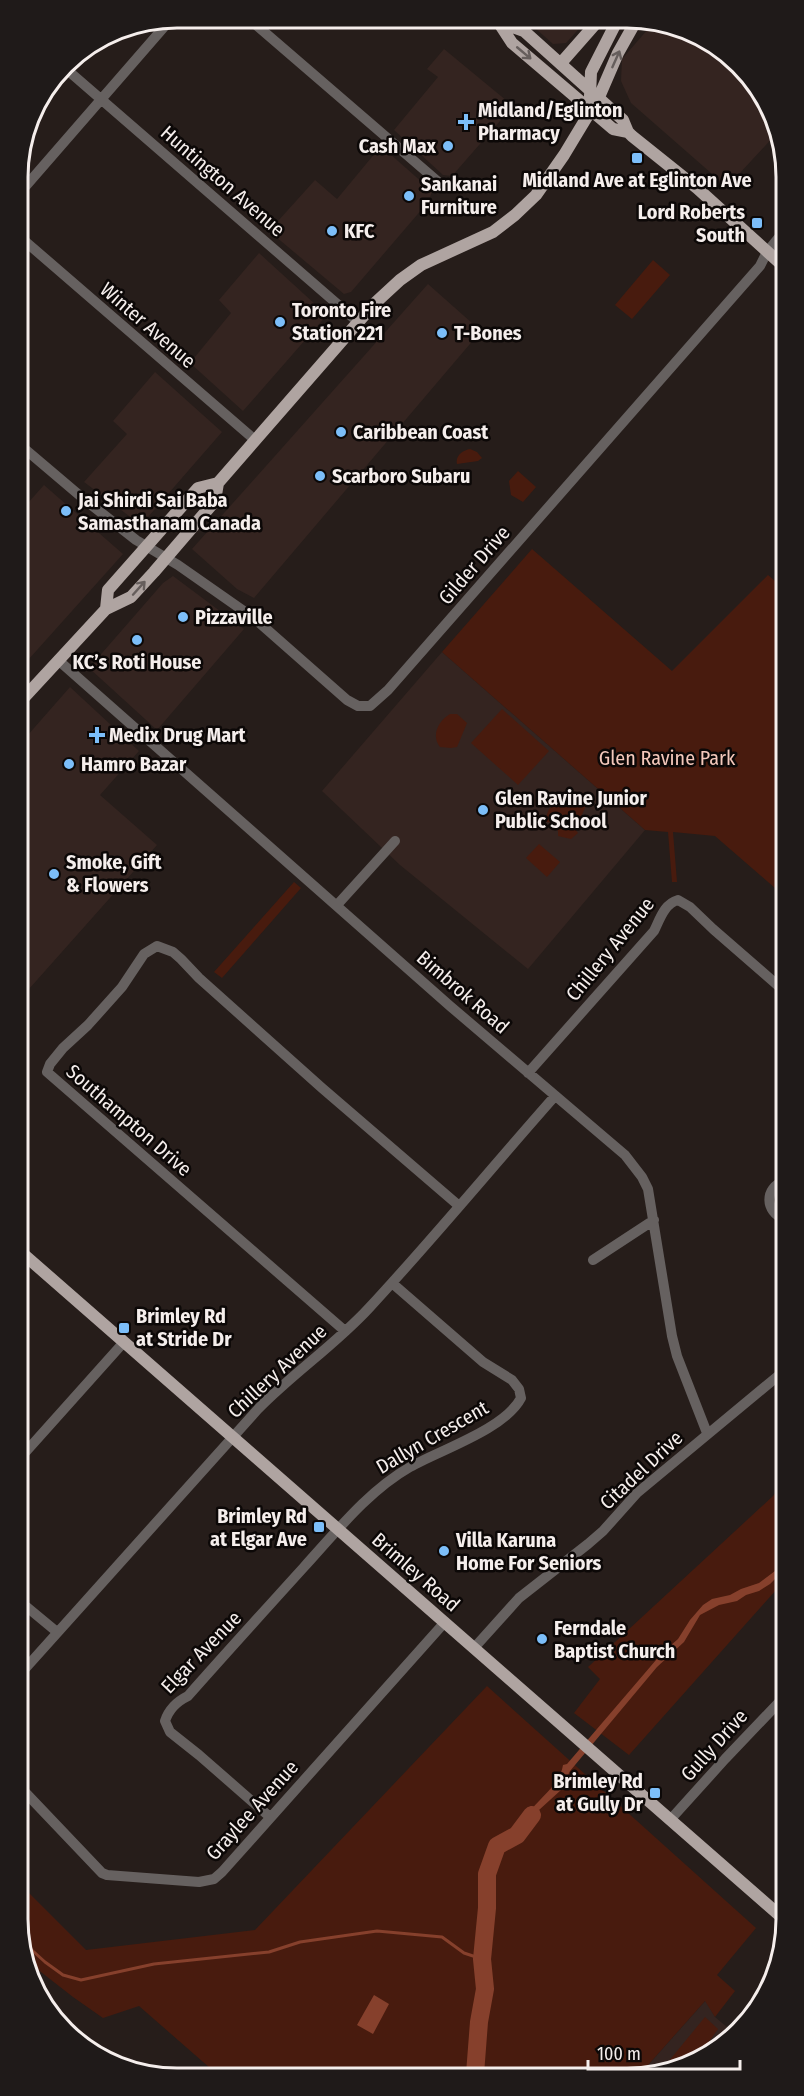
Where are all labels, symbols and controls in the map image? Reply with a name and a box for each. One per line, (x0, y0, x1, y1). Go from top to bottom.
one-way arrow (516, 46, 532, 59)
one-way arrow (610, 51, 622, 69)
place label: Midland/Eglinton Pharmacy (478, 98, 623, 145)
marker: Midland/Eglinton Pharmacy (459, 115, 473, 129)
street label: Huntington Avenue (156, 121, 290, 241)
place label: Cash Max (359, 134, 437, 158)
marker: Cash Max (441, 139, 455, 153)
marker: Midland Ave at Eglinton Ave (630, 151, 644, 165)
place label: Midland Ave at Eglinton Ave (522, 168, 752, 192)
place label: Sankanai Furniture (421, 172, 497, 219)
marker: Sankanai Furniture (402, 189, 416, 203)
place label: Lord Roberts South (638, 200, 745, 247)
marker: Lord Roberts South (750, 216, 764, 230)
place label: KFC (344, 219, 375, 243)
marker: KFC (325, 224, 339, 238)
street label: Winter Avenue (95, 277, 201, 373)
place label: Toronto Fire Station 221 (292, 298, 391, 345)
marker: Toronto Fire Station 221 (273, 315, 287, 329)
place label: T-Bones (454, 321, 522, 345)
marker: T-Bones (435, 326, 449, 340)
place label: Caribbean Coast (353, 420, 489, 444)
marker: Caribbean Coast (334, 425, 348, 439)
place label: Scarboro Subaru (332, 464, 470, 488)
marker: Scarboro Subaru (313, 469, 327, 483)
place label: Jai Shirdi Sai Baba Samasthanam Canada (77, 488, 261, 535)
marker: Jai Shirdi Sai Baba Samasthanam Canada (59, 504, 73, 518)
street label: Gilder Drive (433, 521, 515, 609)
one-way arrow (132, 580, 146, 595)
place label: Pizzaville (195, 605, 273, 629)
marker: Pizzaville (176, 610, 190, 624)
marker: KC’s Roti House (130, 633, 144, 647)
place label: KC’s Roti House (72, 650, 202, 674)
place label: Medix Drug Mart (109, 723, 247, 747)
marker: Medix Drug Mart (90, 728, 104, 742)
park label: Glen Ravine Park (599, 746, 736, 770)
place label: Hamro Bazar (81, 752, 187, 776)
marker: Hamro Bazar (62, 757, 76, 771)
place label: Glen Ravine Junior Public School (495, 786, 647, 833)
marker: Glen Ravine Junior Public School (476, 803, 490, 817)
place label: Smoke, Gift & Flowers (66, 850, 162, 897)
marker: Smoke, Gift & Flowers (47, 867, 61, 881)
street label: Chillery Avenue (561, 892, 659, 1006)
street label: Bimbrok Road (412, 945, 514, 1039)
street label: Southampton Drive (61, 1059, 197, 1181)
place label: Brimley Rd at Stride Dr (136, 1304, 232, 1351)
street label: Chillery Avenue (223, 1319, 331, 1423)
marker: Brimley Rd at Stride Dr (117, 1321, 131, 1335)
street label: Dallyn Crescent (372, 1395, 493, 1479)
street label: Citadel Drive (595, 1426, 687, 1514)
place label: Brimley Rd at Elgar Ave (210, 1504, 307, 1551)
marker: Brimley Rd at Elgar Ave (312, 1520, 326, 1534)
street label: Brimley Road (367, 1527, 465, 1617)
place label: Villa Karuna Home For Seniors (455, 1528, 602, 1575)
marker: Villa Karuna Home For Seniors (437, 1544, 451, 1558)
street label: Elgar Avenue (156, 1606, 246, 1698)
place label: Ferndale Baptist Church (554, 1616, 675, 1663)
marker: Ferndale Baptist Church (535, 1632, 549, 1646)
street label: Gully Drive (676, 1704, 752, 1786)
street label: Graylee Avenue (201, 1755, 303, 1865)
place label: Brimley Rd at Gully Dr (553, 1769, 644, 1816)
marker: Brimley Rd at Gully Dr (648, 1786, 662, 1800)
scale bar (588, 2033, 740, 2071)
text: 100 m (597, 2043, 641, 2065)

